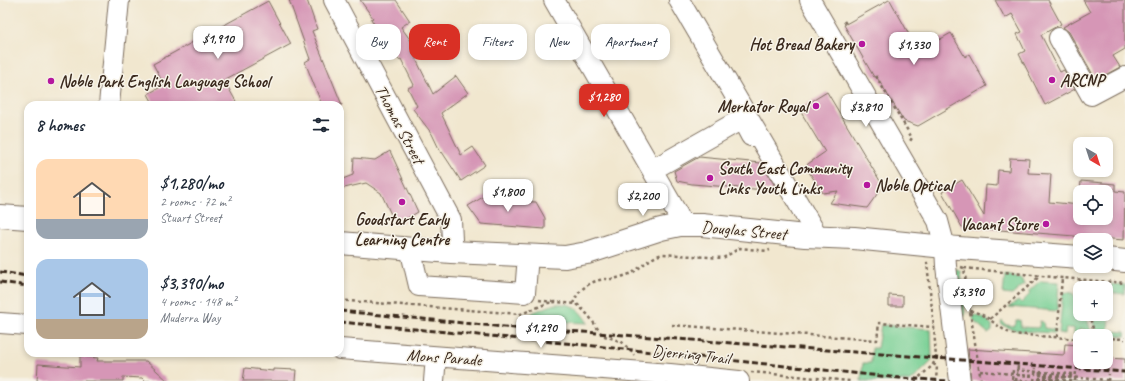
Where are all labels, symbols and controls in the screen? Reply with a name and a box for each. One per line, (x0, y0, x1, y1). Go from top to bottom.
chip: Buy (356, 24, 401, 60)
chip: Rent (409, 24, 460, 60)
chip: Filters (468, 24, 527, 60)
chip: New (535, 24, 583, 60)
chip: Apartment (591, 24, 670, 60)
pin: $1,910 (185, 26, 251, 60)
text: $1,910 (202, 31, 234, 47)
pin: $1,330 (881, 32, 947, 66)
place label: Hot Bread Bakery (749, 34, 856, 55)
text: $1,330 (898, 37, 930, 53)
marker: Hot Bread Bakery (857, 39, 867, 49)
place label: ARCNP (1060, 70, 1107, 91)
place label: Noble Park English Language School (59, 71, 273, 92)
marker: ARCNP (1047, 75, 1057, 85)
marker: Noble Park English Language School (46, 76, 56, 86)
street label: Thomas Street (370, 81, 430, 169)
pin: $1,280 (571, 84, 637, 118)
text: $1,280 (588, 89, 620, 105)
pin: $3,810 (833, 94, 899, 128)
place label: Merkator Royal (717, 96, 811, 117)
text: $3,810 (850, 99, 882, 115)
marker: Merkator Royal (811, 101, 821, 111)
icon: filters (310, 114, 332, 136)
text: 8 homes (36, 115, 84, 136)
north arrow (1073, 137, 1113, 177)
map controls (1073, 137, 1113, 369)
place label: South East Community Links Youth Links (718, 158, 854, 199)
text: $1,280/mo (160, 173, 223, 194)
marker: South East Community Links Youth Links (705, 173, 715, 183)
icon: home (68, 175, 116, 223)
place label: Noble Optical (875, 175, 956, 196)
pin: $1,800 (475, 179, 541, 213)
marker: Noble Optical (862, 180, 872, 190)
pin: $2,200 (610, 183, 676, 217)
text: $1,800 (492, 184, 524, 200)
button: locate (1073, 185, 1113, 225)
text: $2,200 (627, 188, 659, 204)
text: 2 rooms · 72 m² (160, 194, 230, 210)
marker: Goodstart Early Learning Centre (397, 197, 407, 207)
place label: Goodstart Early Learning Centre (355, 209, 450, 250)
text: Stuart Street (160, 210, 221, 226)
place label: Vacant Store (960, 214, 1040, 235)
street label: Douglas Street (701, 216, 790, 245)
marker: Vacant Store (1041, 219, 1051, 229)
button: layers (1073, 233, 1113, 273)
text: $3,390/mo (160, 273, 223, 294)
icon: home (68, 275, 116, 323)
pin: $3,390 (935, 279, 1001, 313)
button: + (1073, 281, 1113, 321)
text: $3,390 (952, 284, 984, 300)
text: 4 rooms · 148 m² (160, 294, 236, 310)
text: Muderra Way (160, 310, 220, 326)
pin: $1,290 (508, 315, 574, 349)
text: $1,290 (525, 320, 557, 336)
button: − (1073, 329, 1113, 369)
street label: Djerring Trail (651, 340, 734, 369)
street label: Mons Parade (406, 344, 484, 371)

